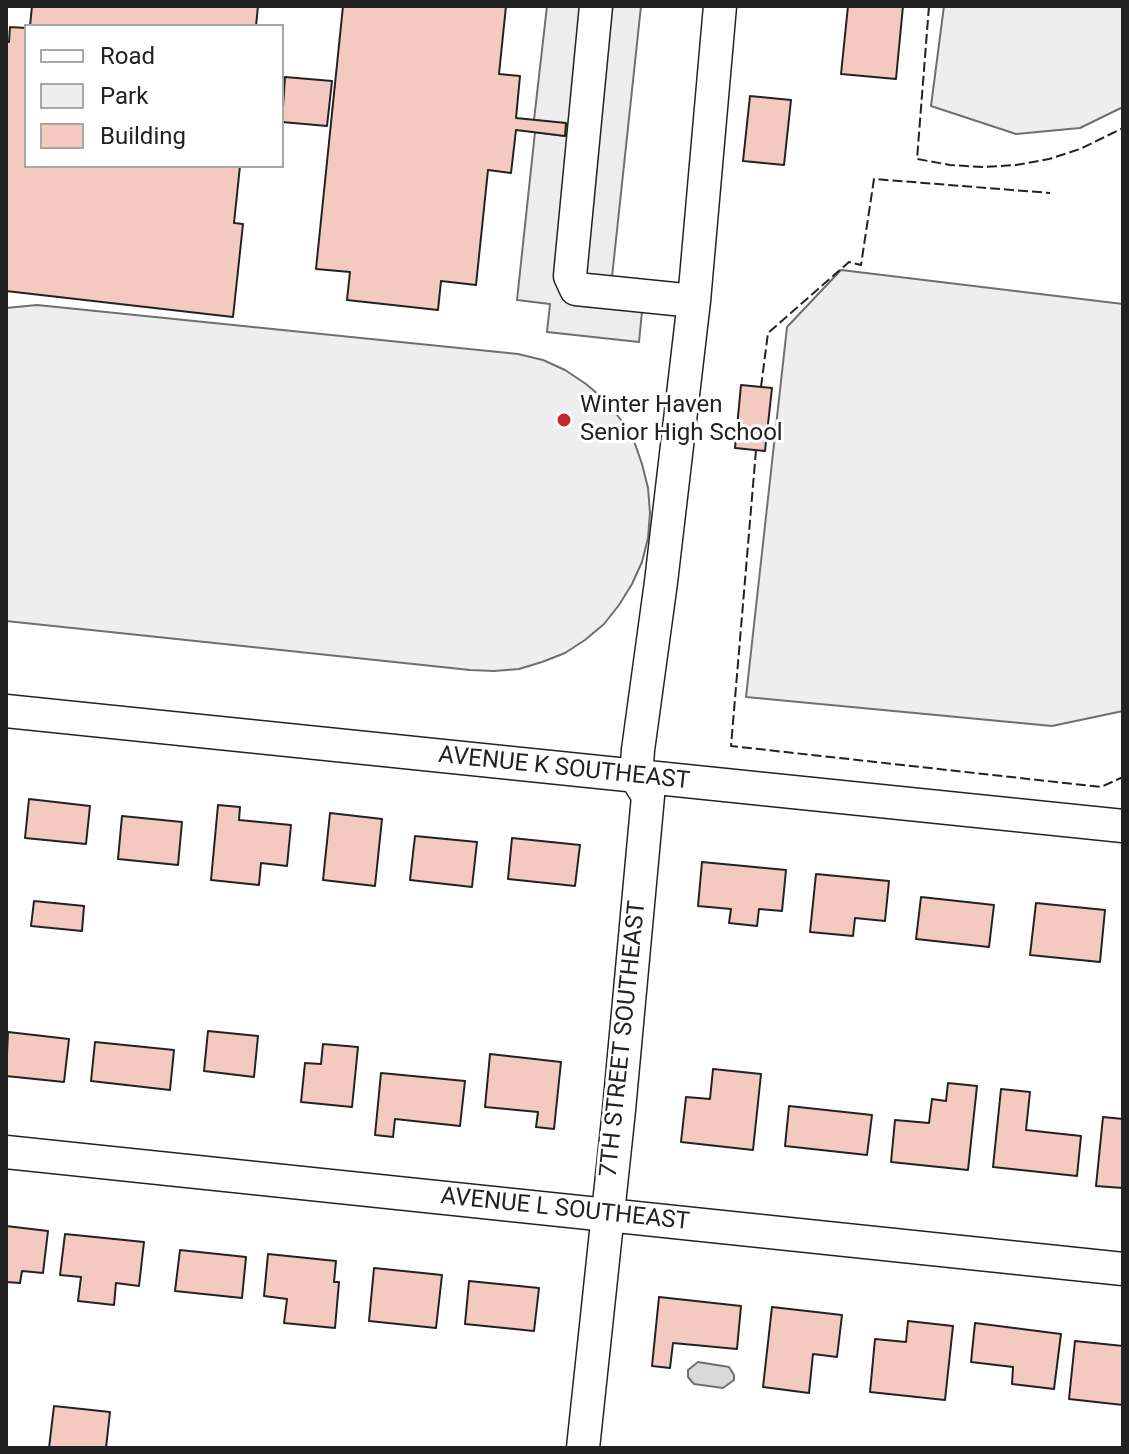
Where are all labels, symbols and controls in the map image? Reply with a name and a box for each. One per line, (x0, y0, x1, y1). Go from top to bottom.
legend (24, 24, 284, 168)
text: Road (100, 42, 155, 70)
text: Park (100, 82, 148, 110)
text: Building (100, 122, 186, 150)
place label: Winter Haven Senior High School (580, 392, 783, 448)
marker: Winter Haven Senior High School (555, 411, 573, 429)
street label: AVENUE K SOUTHEAST (437, 741, 691, 797)
street label: 7TH STREET SOUTHEAST (595, 899, 653, 1179)
street label: AVENUE L SOUTHEAST (439, 1183, 691, 1237)

